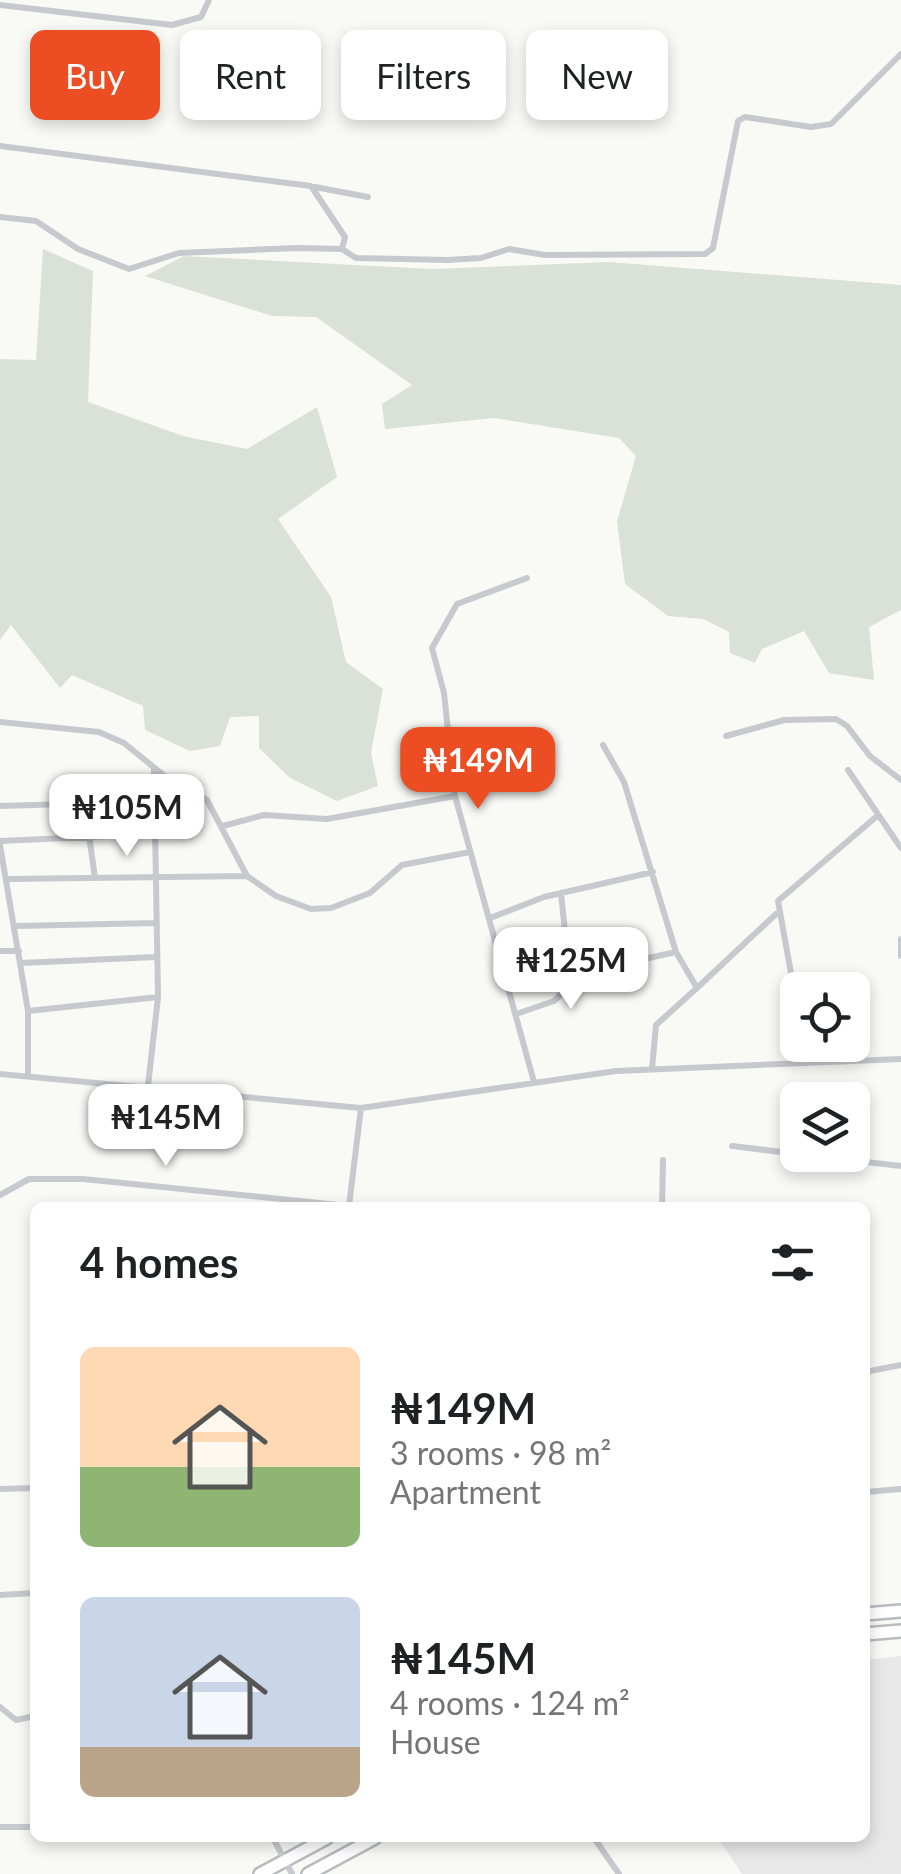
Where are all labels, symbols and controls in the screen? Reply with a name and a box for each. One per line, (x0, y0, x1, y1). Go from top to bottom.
chip: Buy (30, 30, 160, 120)
chip: Rent (180, 30, 321, 120)
chip: Filters (341, 30, 506, 120)
chip: New (526, 30, 668, 120)
pin: ₦149M (408, 727, 548, 812)
text: ₦149M (422, 740, 534, 779)
pin: ₦105M (57, 774, 197, 859)
text: ₦105M (71, 787, 183, 826)
pin: ₦125M (501, 927, 641, 1012)
text: ₦125M (515, 940, 627, 979)
map controls (780, 972, 870, 1172)
button: locate (780, 972, 870, 1062)
button: layers (780, 1082, 870, 1172)
pin: ₦145M (96, 1084, 236, 1169)
text: ₦145M (110, 1097, 222, 1136)
icon: filters (765, 1235, 820, 1290)
text: 4 homes (80, 1237, 238, 1287)
text: ₦149M (390, 1383, 536, 1433)
icon: home (160, 1387, 280, 1507)
text: 3 rooms · 98 m² (390, 1433, 611, 1472)
text: Apartment (390, 1472, 541, 1511)
text: ₦145M (390, 1633, 536, 1683)
icon: home (160, 1637, 280, 1757)
text: 4 rooms · 124 m² (390, 1683, 630, 1722)
text: House (390, 1722, 481, 1761)

